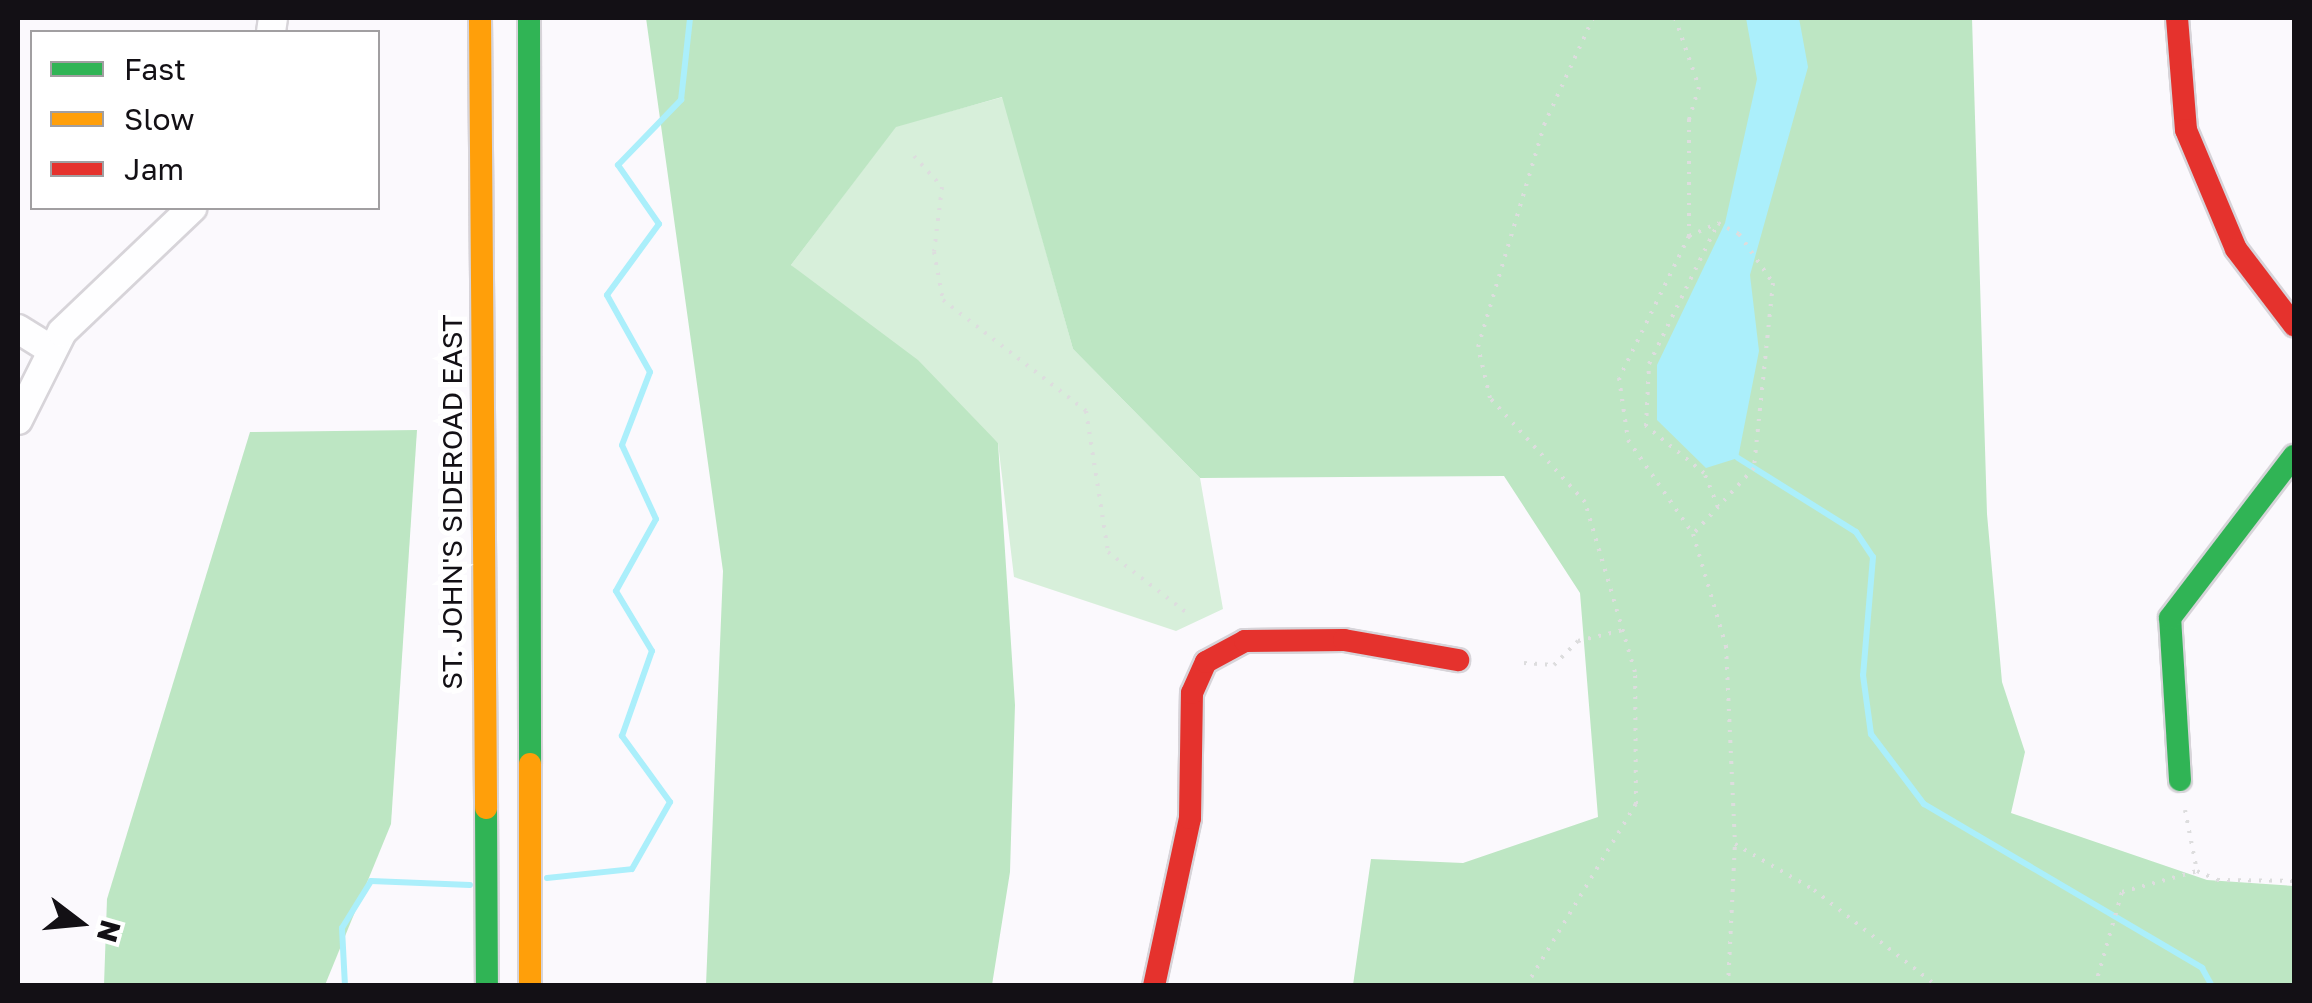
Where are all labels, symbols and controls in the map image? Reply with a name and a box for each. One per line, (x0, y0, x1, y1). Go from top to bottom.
legend (30, 30, 380, 210)
text: Fast (124, 51, 186, 87)
text: Slow (124, 101, 195, 137)
text: Jam (124, 151, 184, 187)
street label: ST. JOHN'S SIDEROAD EAST (435, 314, 469, 690)
north arrow (30, 873, 130, 973)
text: N (91, 917, 128, 946)

